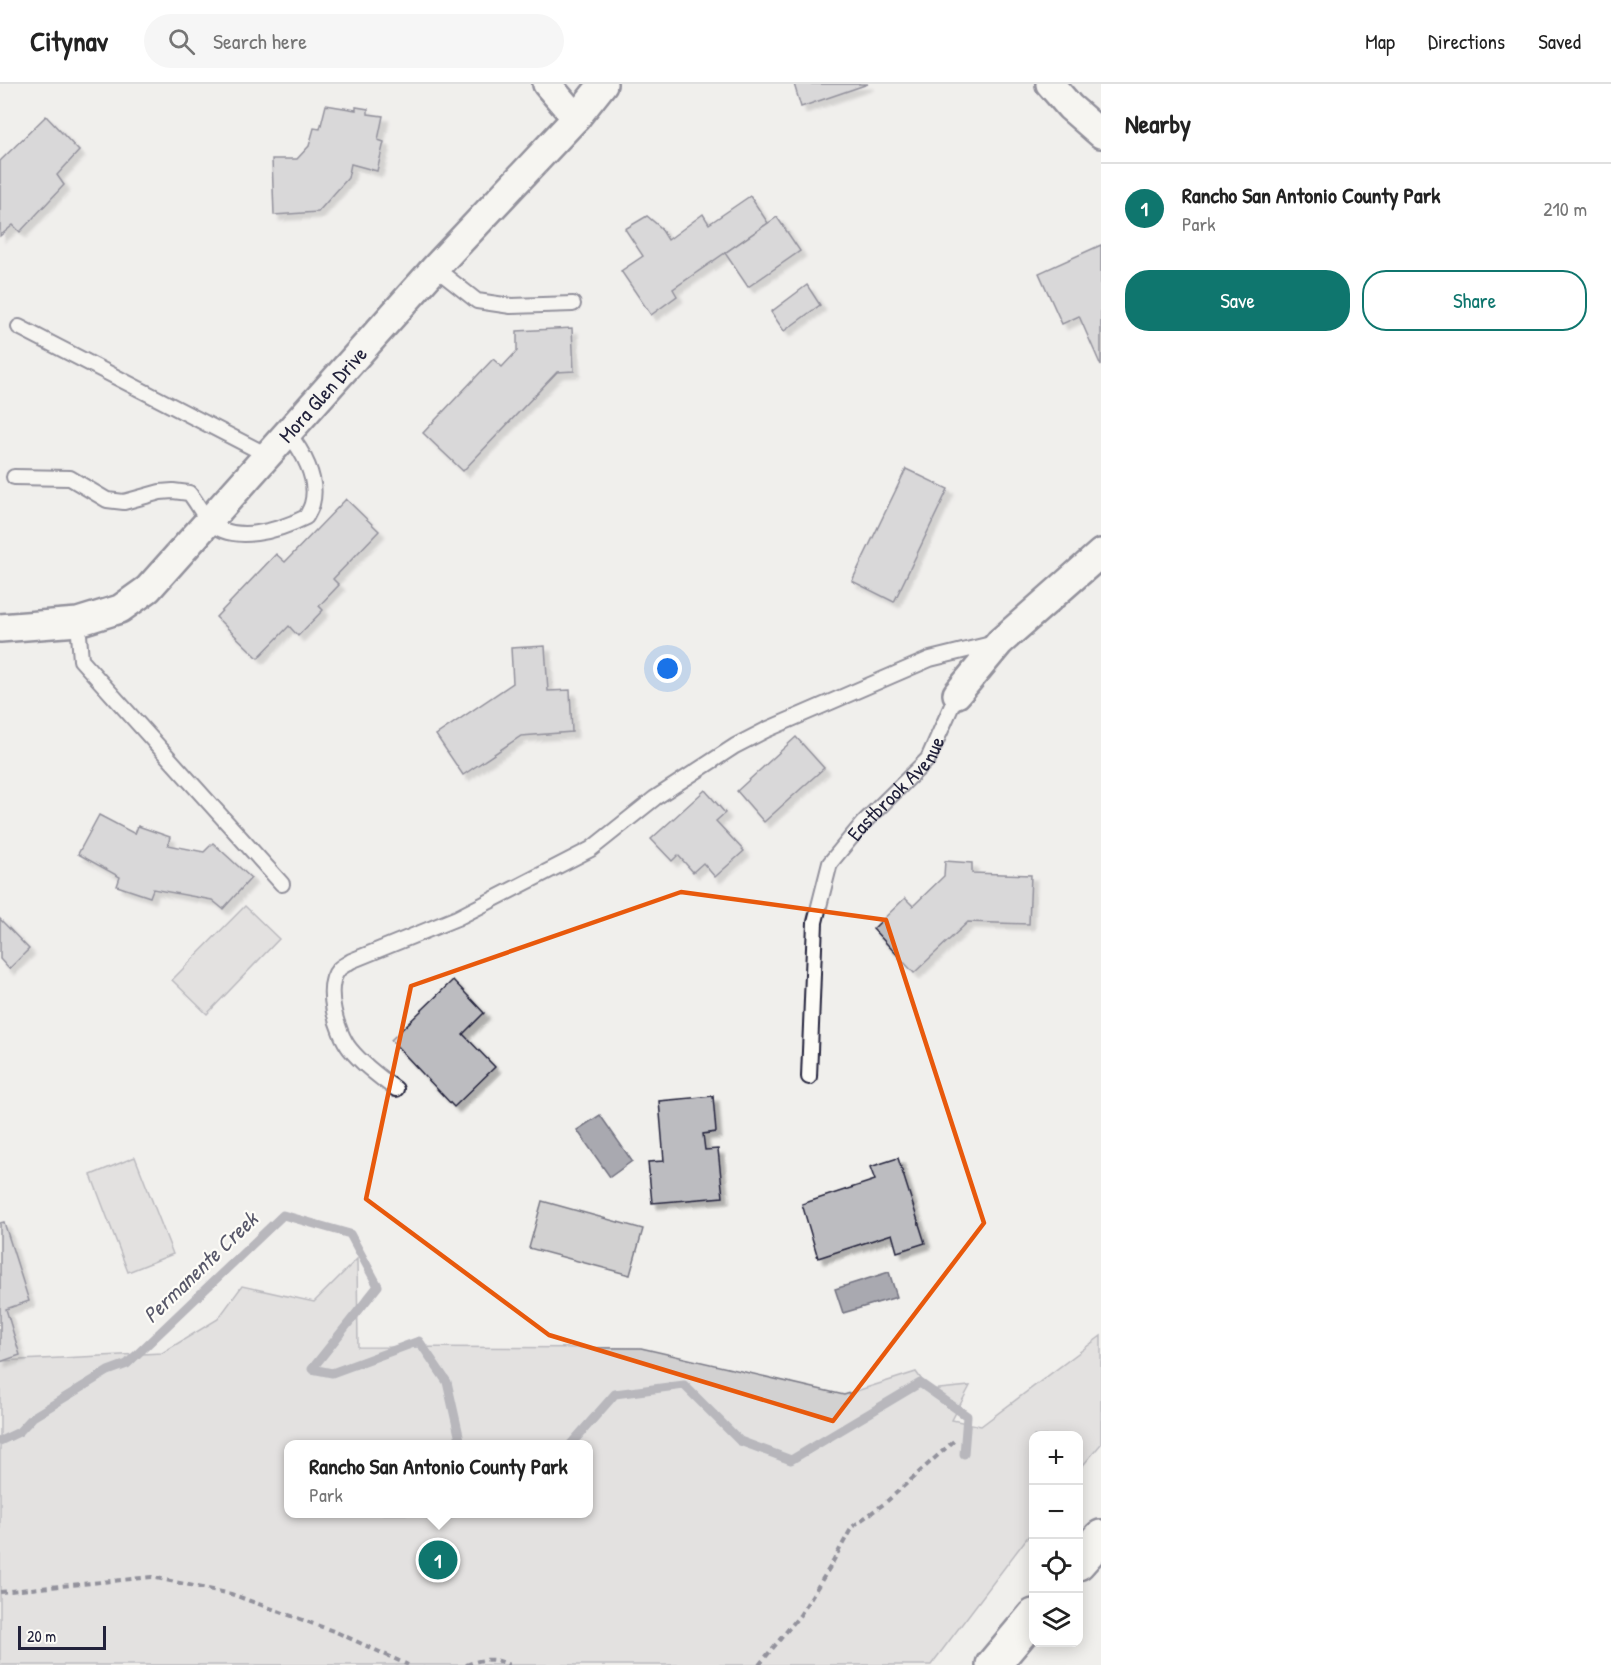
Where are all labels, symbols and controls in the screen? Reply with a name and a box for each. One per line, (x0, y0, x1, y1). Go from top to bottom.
search box (144, 14, 564, 68)
text: Citynav (30, 22, 108, 60)
icon: search (165, 25, 198, 58)
text: Search here (213, 26, 307, 56)
text: Map (1365, 27, 1395, 56)
text: Directions (1428, 27, 1505, 56)
text: Saved (1538, 27, 1581, 56)
text: Nearby (1125, 106, 1191, 141)
text: Rancho San Antonio County Park (1182, 180, 1440, 210)
text: 1 (1141, 195, 1148, 222)
text: 210 m (1543, 195, 1587, 222)
text: Park (1182, 210, 1215, 237)
button: Save (1125, 270, 1350, 331)
button: Share (1362, 270, 1587, 331)
street label: Mora Glen Drive (271, 340, 373, 449)
your location (653, 654, 682, 683)
street label: Eastbrook Avenue (840, 732, 951, 847)
water label: Permanente Creek (136, 1203, 265, 1329)
map controls (1029, 1431, 1083, 1647)
button: + (1029, 1431, 1083, 1485)
popup (284, 1440, 593, 1518)
text: Rancho San Antonio County Park (309, 1451, 568, 1481)
text: Park (309, 1481, 343, 1508)
button: − (1029, 1485, 1083, 1539)
pin: 1 (418, 1538, 458, 1582)
button: locate (1029, 1539, 1083, 1593)
button: layers (1029, 1593, 1083, 1647)
scale bar (18, 1623, 106, 1650)
text: 20 m (27, 1625, 56, 1647)

